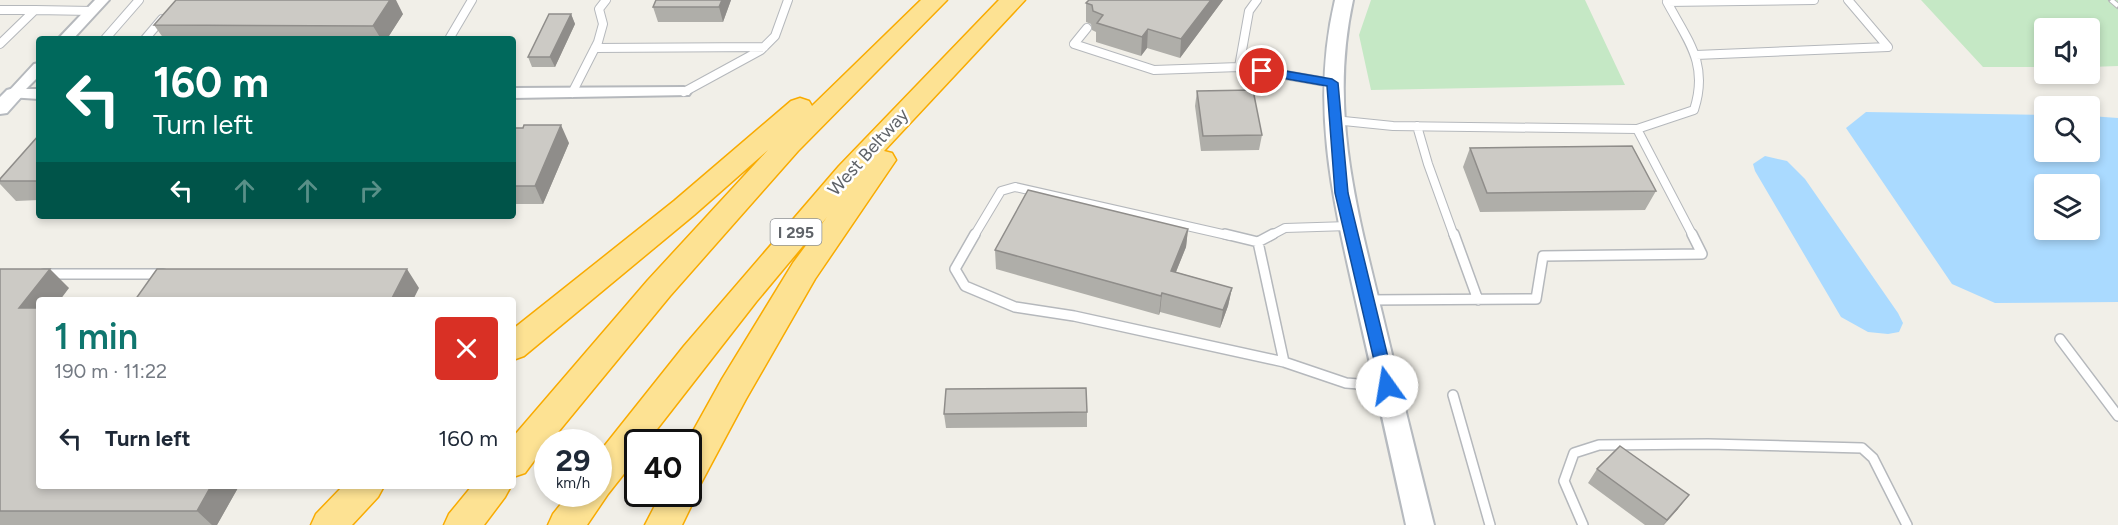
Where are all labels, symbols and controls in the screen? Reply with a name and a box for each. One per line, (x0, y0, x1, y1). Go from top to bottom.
map controls (2034, 18, 2100, 240)
button: sound (2034, 18, 2100, 84)
pin (1236, 45, 1287, 96)
icon: arrive (1245, 54, 1278, 87)
text: 160 m (153, 57, 269, 108)
icon: left (54, 60, 132, 138)
button: search (2034, 96, 2100, 162)
street label: West Beltway (823, 103, 913, 200)
text: Turn left (153, 108, 253, 141)
icon: left (165, 174, 198, 207)
icon: ahead (228, 174, 261, 207)
icon: ahead (291, 174, 324, 207)
icon: right (354, 174, 387, 207)
button: layers (2034, 174, 2100, 240)
road number: I 295 (770, 219, 822, 245)
text: 1 min (54, 315, 138, 358)
button: close (435, 317, 498, 380)
position arrow (1355, 354, 1419, 418)
text: 190 m · 11:22 (54, 359, 167, 383)
icon: left (54, 422, 87, 455)
text: Turn left (105, 425, 191, 452)
text: 160 m (438, 425, 498, 452)
speed limit sign: 40 (624, 429, 702, 507)
text: 29 (556, 442, 590, 479)
text: km/h (556, 474, 590, 492)

